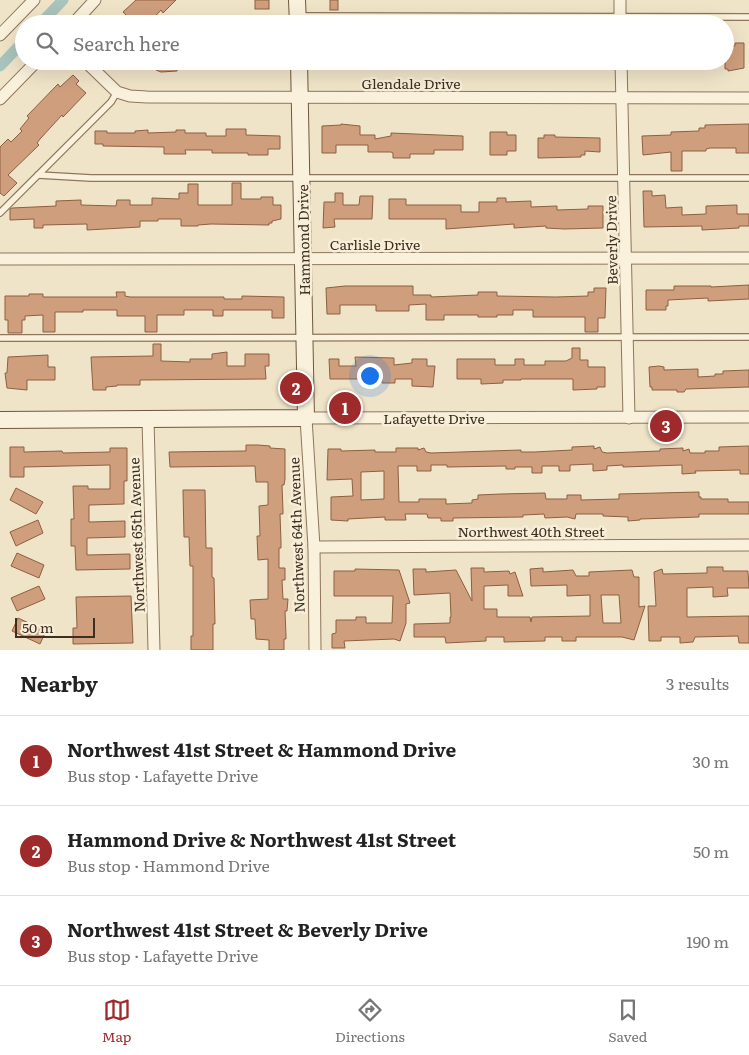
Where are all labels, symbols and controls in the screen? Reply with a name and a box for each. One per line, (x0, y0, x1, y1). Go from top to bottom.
search box (15, 15, 734, 70)
icon: search (33, 29, 61, 57)
text: Search here (73, 29, 180, 57)
street label: Glendale Drive (362, 73, 460, 93)
street label: Hammond Drive (292, 184, 314, 296)
street label: Beverly Drive (600, 195, 622, 285)
street label: Carlisle Drive (330, 234, 420, 254)
your location (357, 363, 383, 389)
pin: 2 (280, 369, 312, 407)
pin: 1 (329, 389, 361, 427)
pin: 3 (650, 407, 682, 445)
street label: Lafayette Drive (383, 408, 485, 428)
street label: Northwest 65th Avenue (123, 457, 149, 613)
street label: Northwest 64th Avenue (283, 457, 309, 613)
street label: Northwest 40th Street (457, 521, 605, 541)
scale bar (15, 615, 95, 638)
text: 50 m (22, 617, 54, 637)
text: Nearby (20, 667, 98, 698)
text: 3 results (666, 671, 729, 695)
text: Northwest 41st Street & Hammond Drive (67, 735, 456, 763)
text: 1 (33, 749, 39, 773)
text: 30 m (692, 749, 729, 773)
text: Bus stop · Lafayette Drive (67, 763, 258, 787)
text: Hammond Drive & Northwest 41st Street (67, 825, 456, 853)
text: 2 (32, 839, 40, 863)
text: 50 m (693, 839, 729, 863)
text: Bus stop · Hammond Drive (67, 853, 270, 877)
text: Northwest 41st Street & Beverly Drive (67, 915, 428, 943)
text: 3 (32, 929, 40, 953)
text: 190 m (686, 929, 729, 953)
text: Bus stop · Lafayette Drive (67, 943, 258, 967)
tab: Map (102, 996, 132, 1046)
tab: Directions (335, 996, 405, 1046)
tab: Saved (608, 996, 647, 1046)

